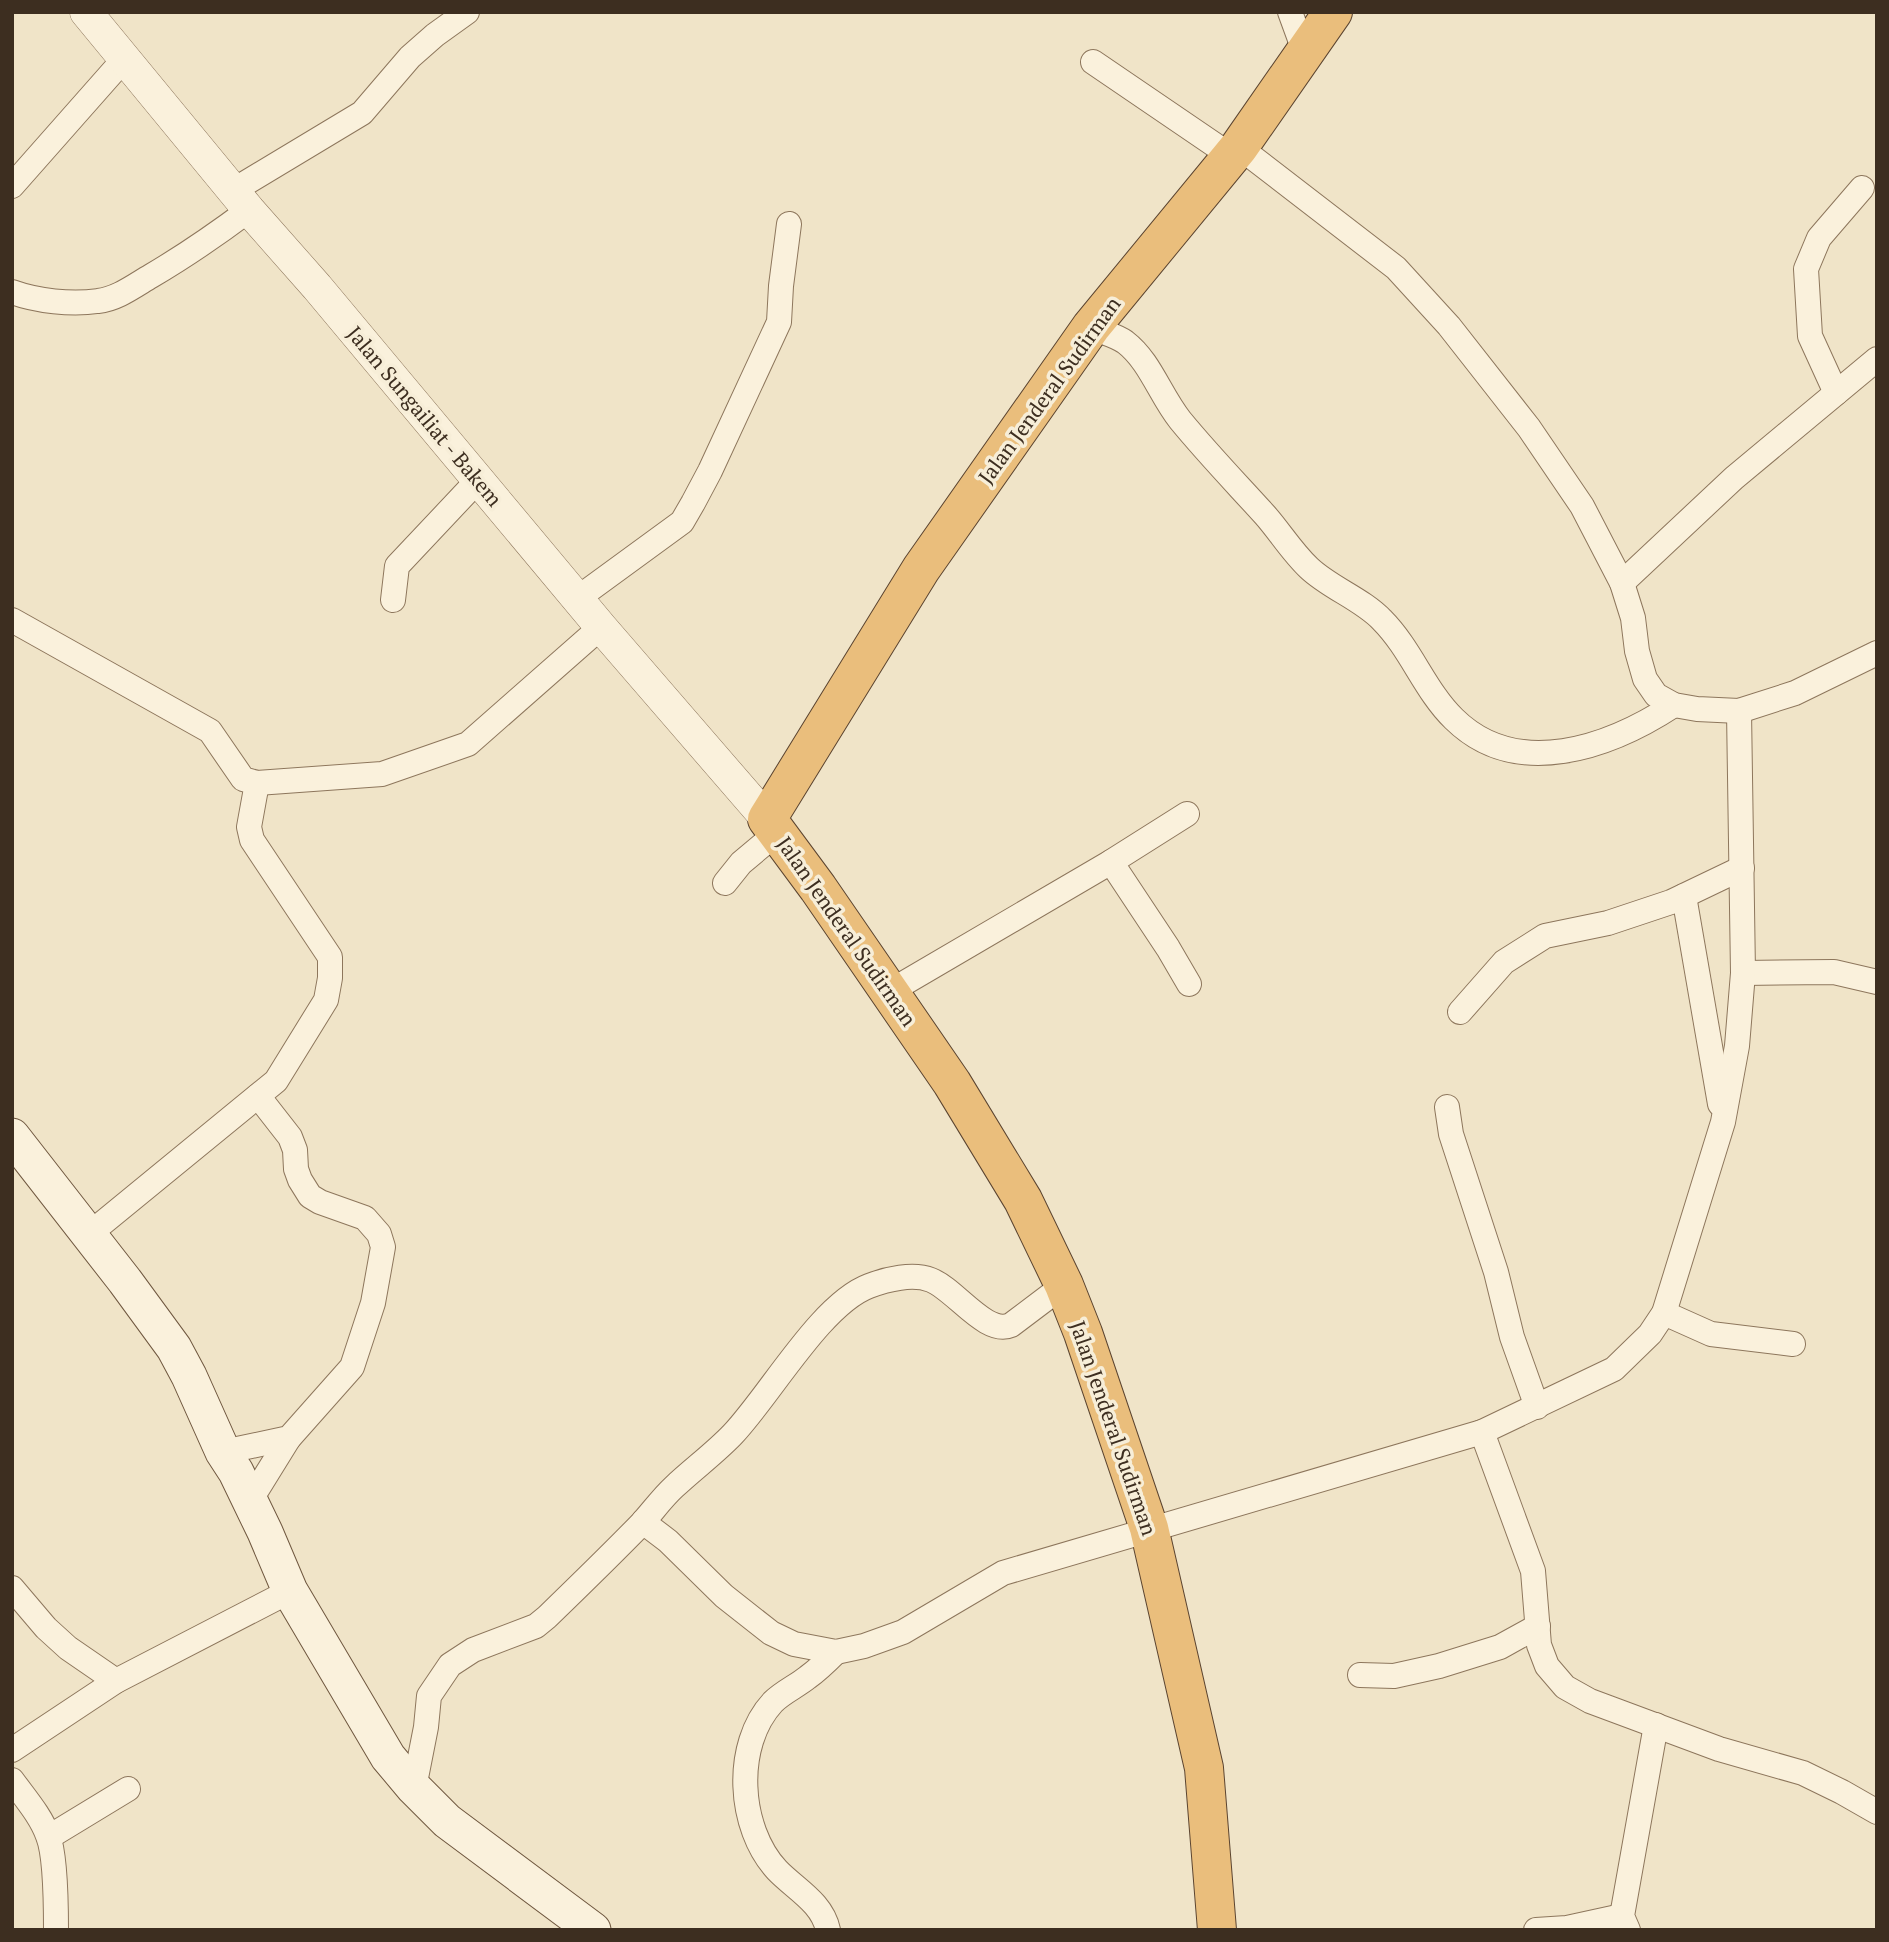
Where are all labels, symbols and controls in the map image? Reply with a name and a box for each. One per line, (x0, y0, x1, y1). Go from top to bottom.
street label: Jalan Jenderal Sudirman (971, 290, 1127, 489)
street label: Jalan Sungailiat - Bakem (341, 320, 509, 512)
street label: Jalan Jenderal Sudirman (771, 831, 923, 1032)
street label: Jalan Jenderal Sudirman (1064, 1317, 1164, 1540)

